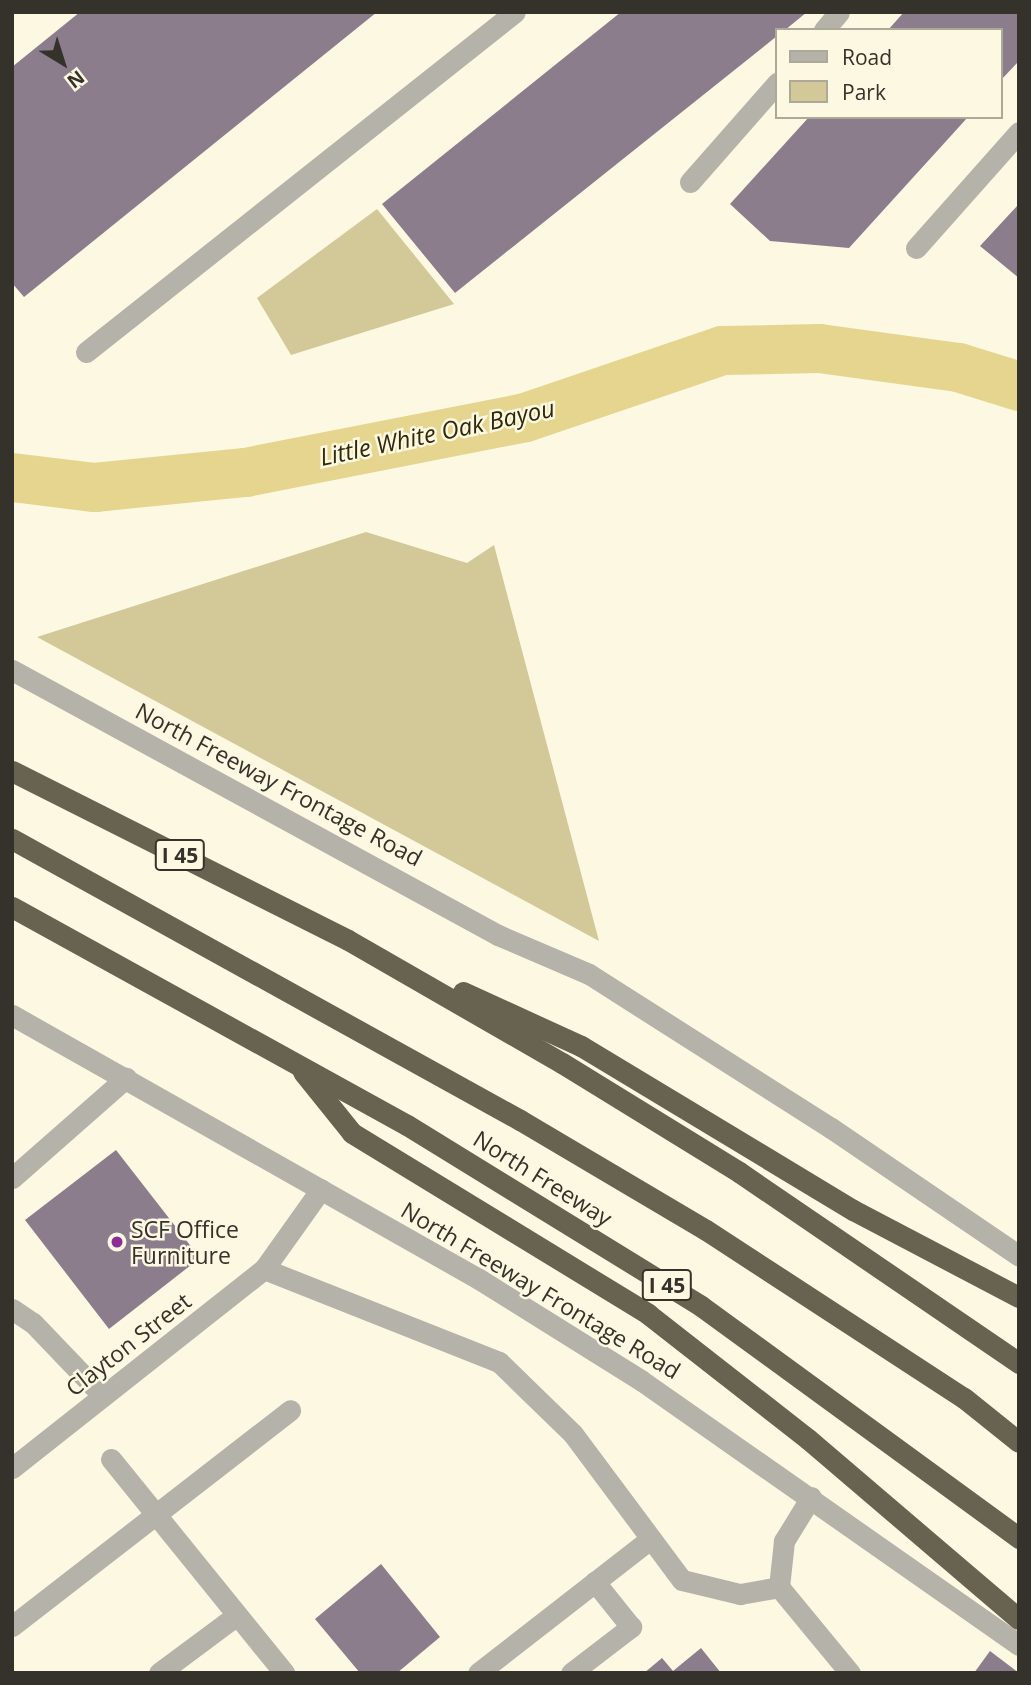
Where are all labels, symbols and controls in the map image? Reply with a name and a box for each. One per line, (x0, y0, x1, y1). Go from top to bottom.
north arrow (28, 28, 98, 98)
legend (776, 28, 1003, 119)
text: Road (842, 43, 892, 71)
text: N (62, 65, 90, 95)
text: Park (842, 78, 886, 106)
water label: Little White Oak Bayou (317, 393, 557, 471)
street label: North Freeway Frontage Road (131, 697, 427, 871)
road number: I 45 (154, 838, 206, 872)
street label: North Freeway (469, 1124, 617, 1232)
street label: North Freeway Frontage Road (397, 1196, 685, 1384)
place label: SCF Office Furniture (131, 1215, 239, 1269)
marker: SCF Office Furniture (109, 1234, 125, 1250)
road number: I 45 (641, 1268, 693, 1302)
street label: Clayton Street (60, 1287, 196, 1401)

